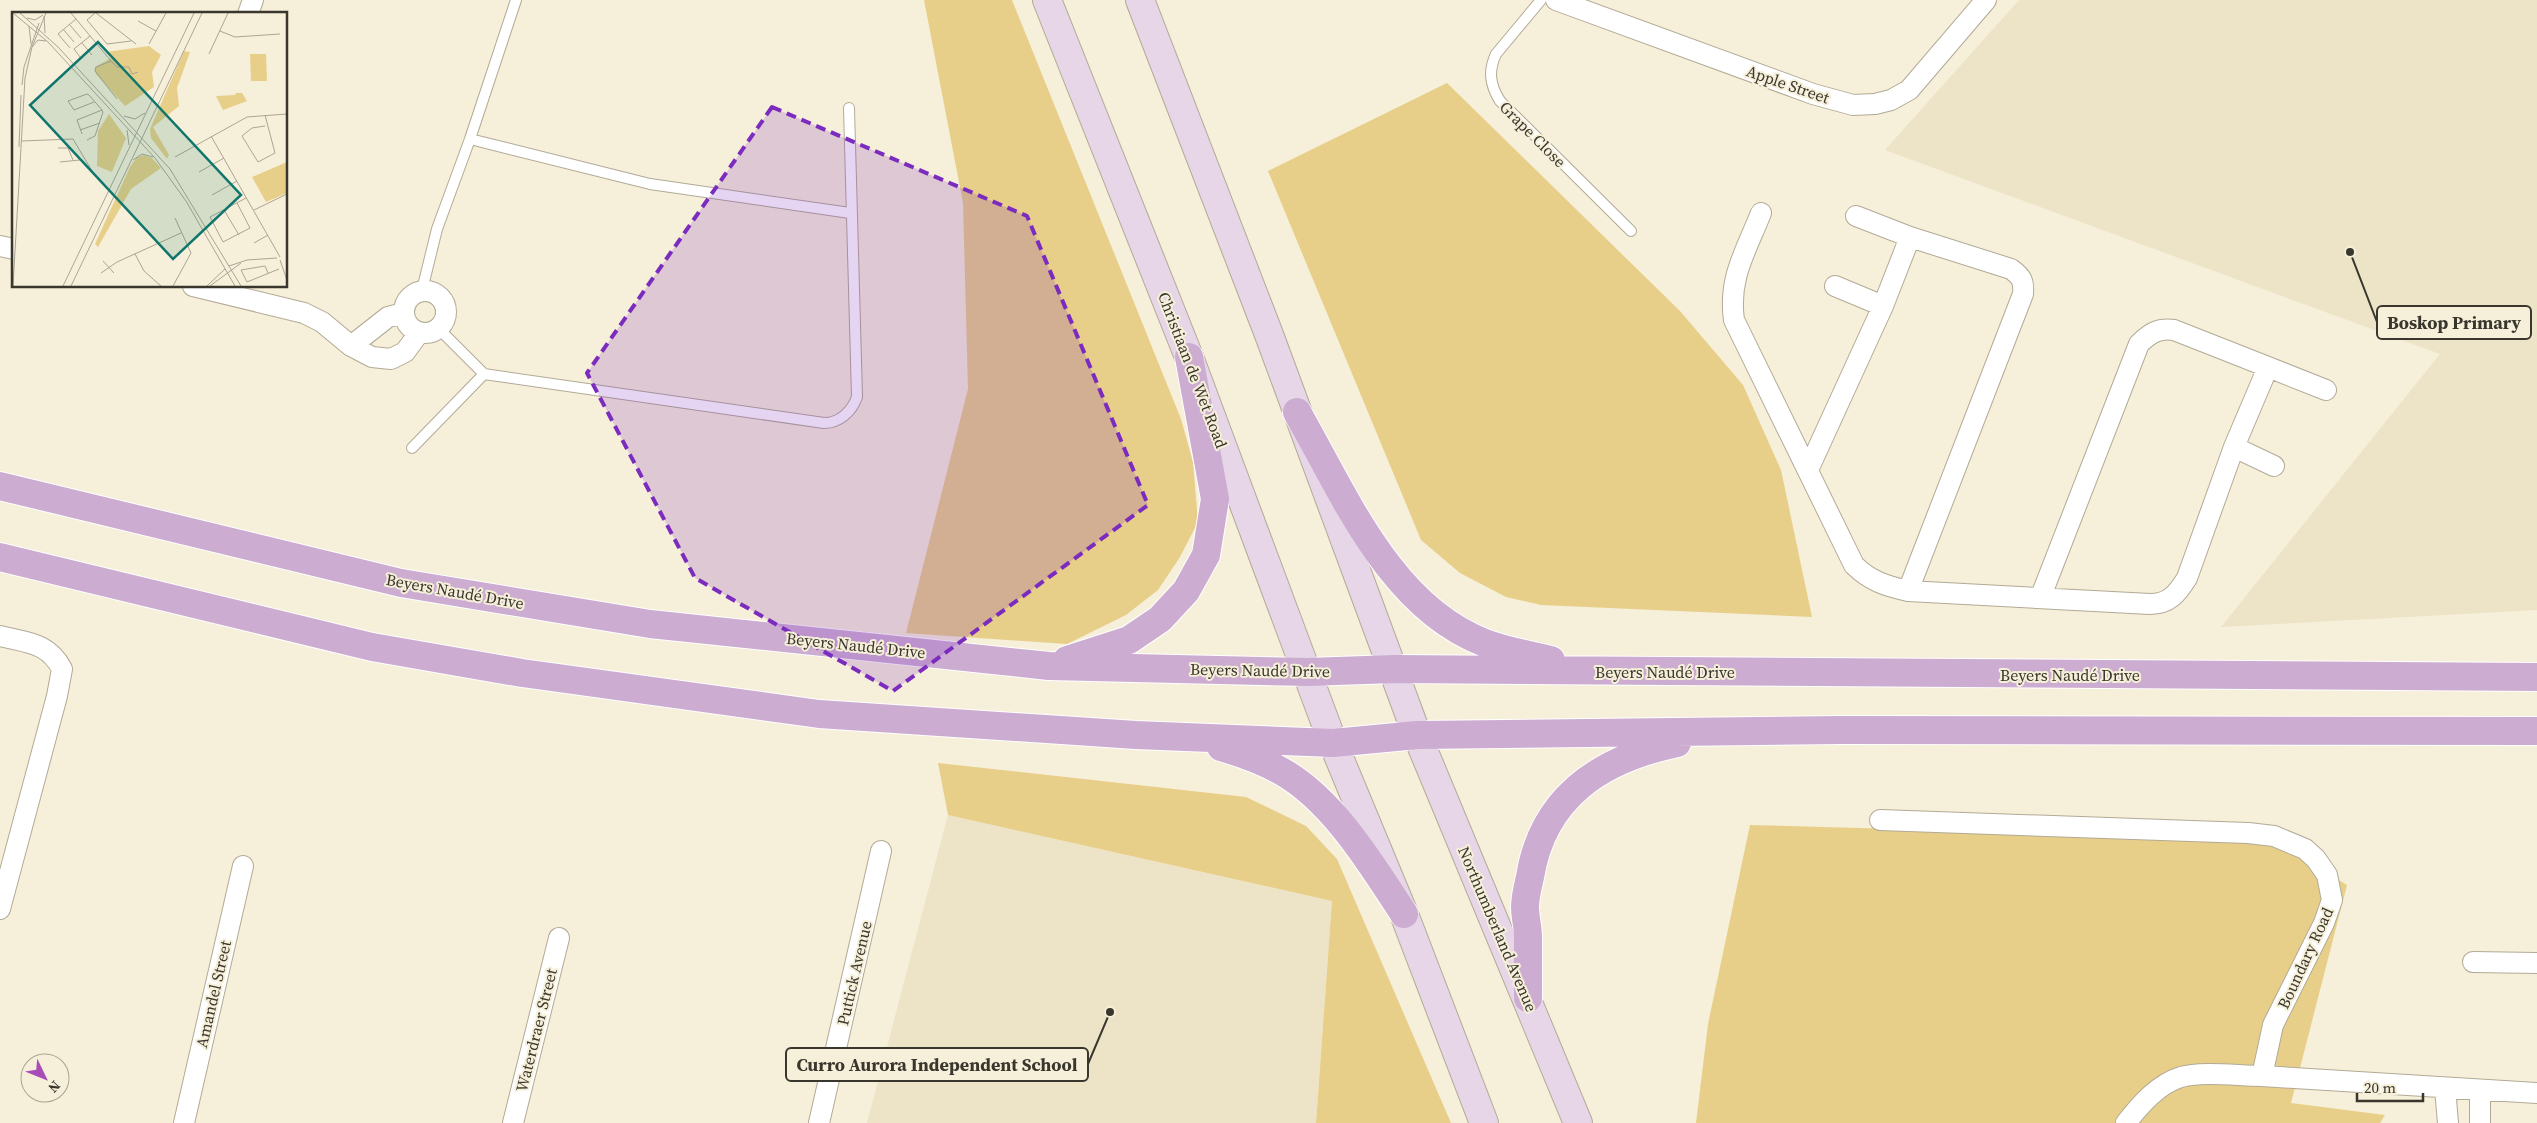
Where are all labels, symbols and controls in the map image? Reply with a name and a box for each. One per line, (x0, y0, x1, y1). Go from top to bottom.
inset map (12, 12, 288, 288)
street label: Apple Street (1744, 60, 1833, 109)
street label: Grape Close (1495, 96, 1571, 172)
street label: Christiaan de Wet Road (1153, 289, 1233, 451)
callout: Boskop Primary (2377, 306, 2531, 339)
text: Boskop Primary (2387, 310, 2521, 335)
street label: Beyers Naudé Drive (384, 568, 526, 614)
street label: Beyers Naudé Drive (785, 627, 927, 663)
street label: Beyers Naudé Drive (1190, 658, 1330, 682)
street label: Beyers Naudé Drive (1595, 661, 1735, 683)
street label: Beyers Naudé Drive (2000, 664, 2140, 686)
street label: Northumberland Avenue (1453, 843, 1543, 1015)
street label: Boundary Road (2272, 904, 2338, 1012)
street label: Puttick Avenue (831, 919, 877, 1027)
street label: Amandel Street (190, 937, 236, 1050)
street label: Waterdraer Street (510, 965, 562, 1094)
callout: Curro Aurora Independent School (786, 1048, 1088, 1081)
text: Curro Aurora Independent School (796, 1052, 1078, 1077)
north arrow (20, 1053, 70, 1103)
scale bar (2357, 1070, 2423, 1102)
text: N (44, 1076, 65, 1097)
text: 20 m (2364, 1077, 2396, 1098)

